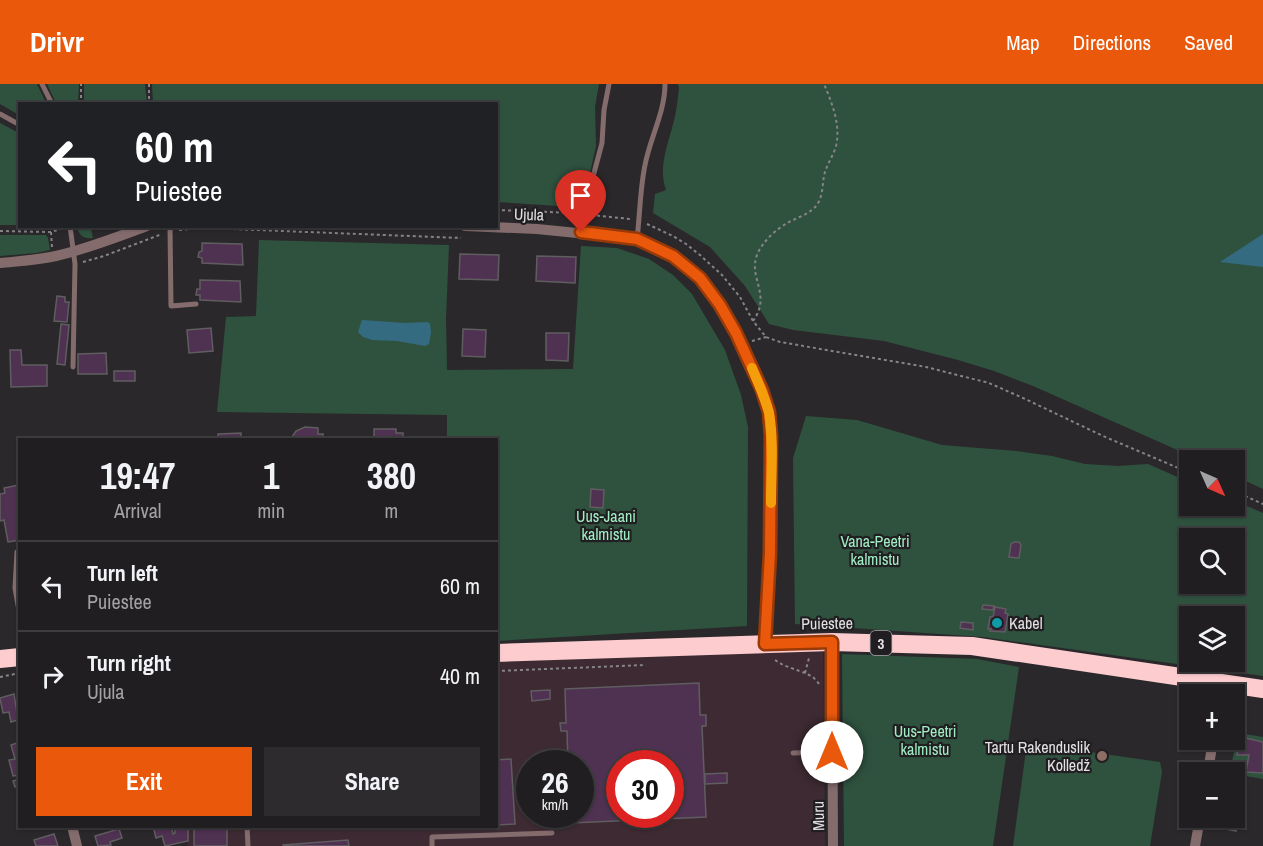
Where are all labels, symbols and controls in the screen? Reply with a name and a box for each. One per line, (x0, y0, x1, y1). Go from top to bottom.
text: Drivr (30, 23, 84, 61)
text: Map (1006, 28, 1040, 57)
text: Directions (1073, 28, 1151, 57)
text: Saved (1184, 28, 1233, 57)
text: 60 m (135, 119, 214, 175)
icon: left (36, 126, 114, 204)
pin (555, 170, 606, 232)
text: Puiestee (135, 173, 222, 209)
icon: arrive (564, 179, 597, 212)
street label: Ujula (514, 202, 545, 226)
north arrow (1179, 450, 1245, 516)
map controls (1179, 450, 1245, 828)
text: 19:47 (100, 452, 175, 500)
text: 1 (263, 452, 279, 500)
text: 380 (367, 452, 416, 500)
text: Arrival (114, 497, 161, 524)
text: min (257, 497, 285, 524)
text: m (385, 497, 398, 524)
park label: Uus-Jaani kalmistu (576, 505, 636, 545)
button: search (1179, 528, 1245, 594)
park label: Vana-Peetri kalmistu (840, 530, 910, 570)
text: Turn left (87, 558, 158, 588)
icon: left (36, 570, 69, 603)
text: 60 m (440, 571, 480, 601)
text: Puiestee (87, 588, 152, 615)
button: layers (1179, 606, 1245, 672)
street label: Puiestee (801, 612, 853, 634)
place label: Kabel (1009, 612, 1043, 634)
marker: Kabel (990, 616, 1004, 630)
road number: 3 (870, 631, 892, 655)
text: Turn right (87, 648, 171, 678)
icon: right (36, 660, 69, 693)
text: 40 m (440, 661, 480, 691)
text: Ujula (87, 678, 124, 705)
button: + (1179, 684, 1245, 750)
position arrow (800, 720, 864, 784)
park label: Uus-Peetri kalmistu (894, 720, 956, 760)
place label: Tartu Rakenduslik Kolledž (985, 736, 1090, 776)
button: Exit (36, 747, 252, 816)
button: Share (264, 747, 480, 816)
marker: Tartu Rakenduslik Kolledž (1095, 749, 1109, 763)
speed limit sign: 30 (606, 750, 684, 828)
text: 26 (541, 762, 569, 802)
button: − (1179, 762, 1245, 828)
text: km/h (542, 794, 568, 815)
street label: Muru (807, 801, 829, 831)

